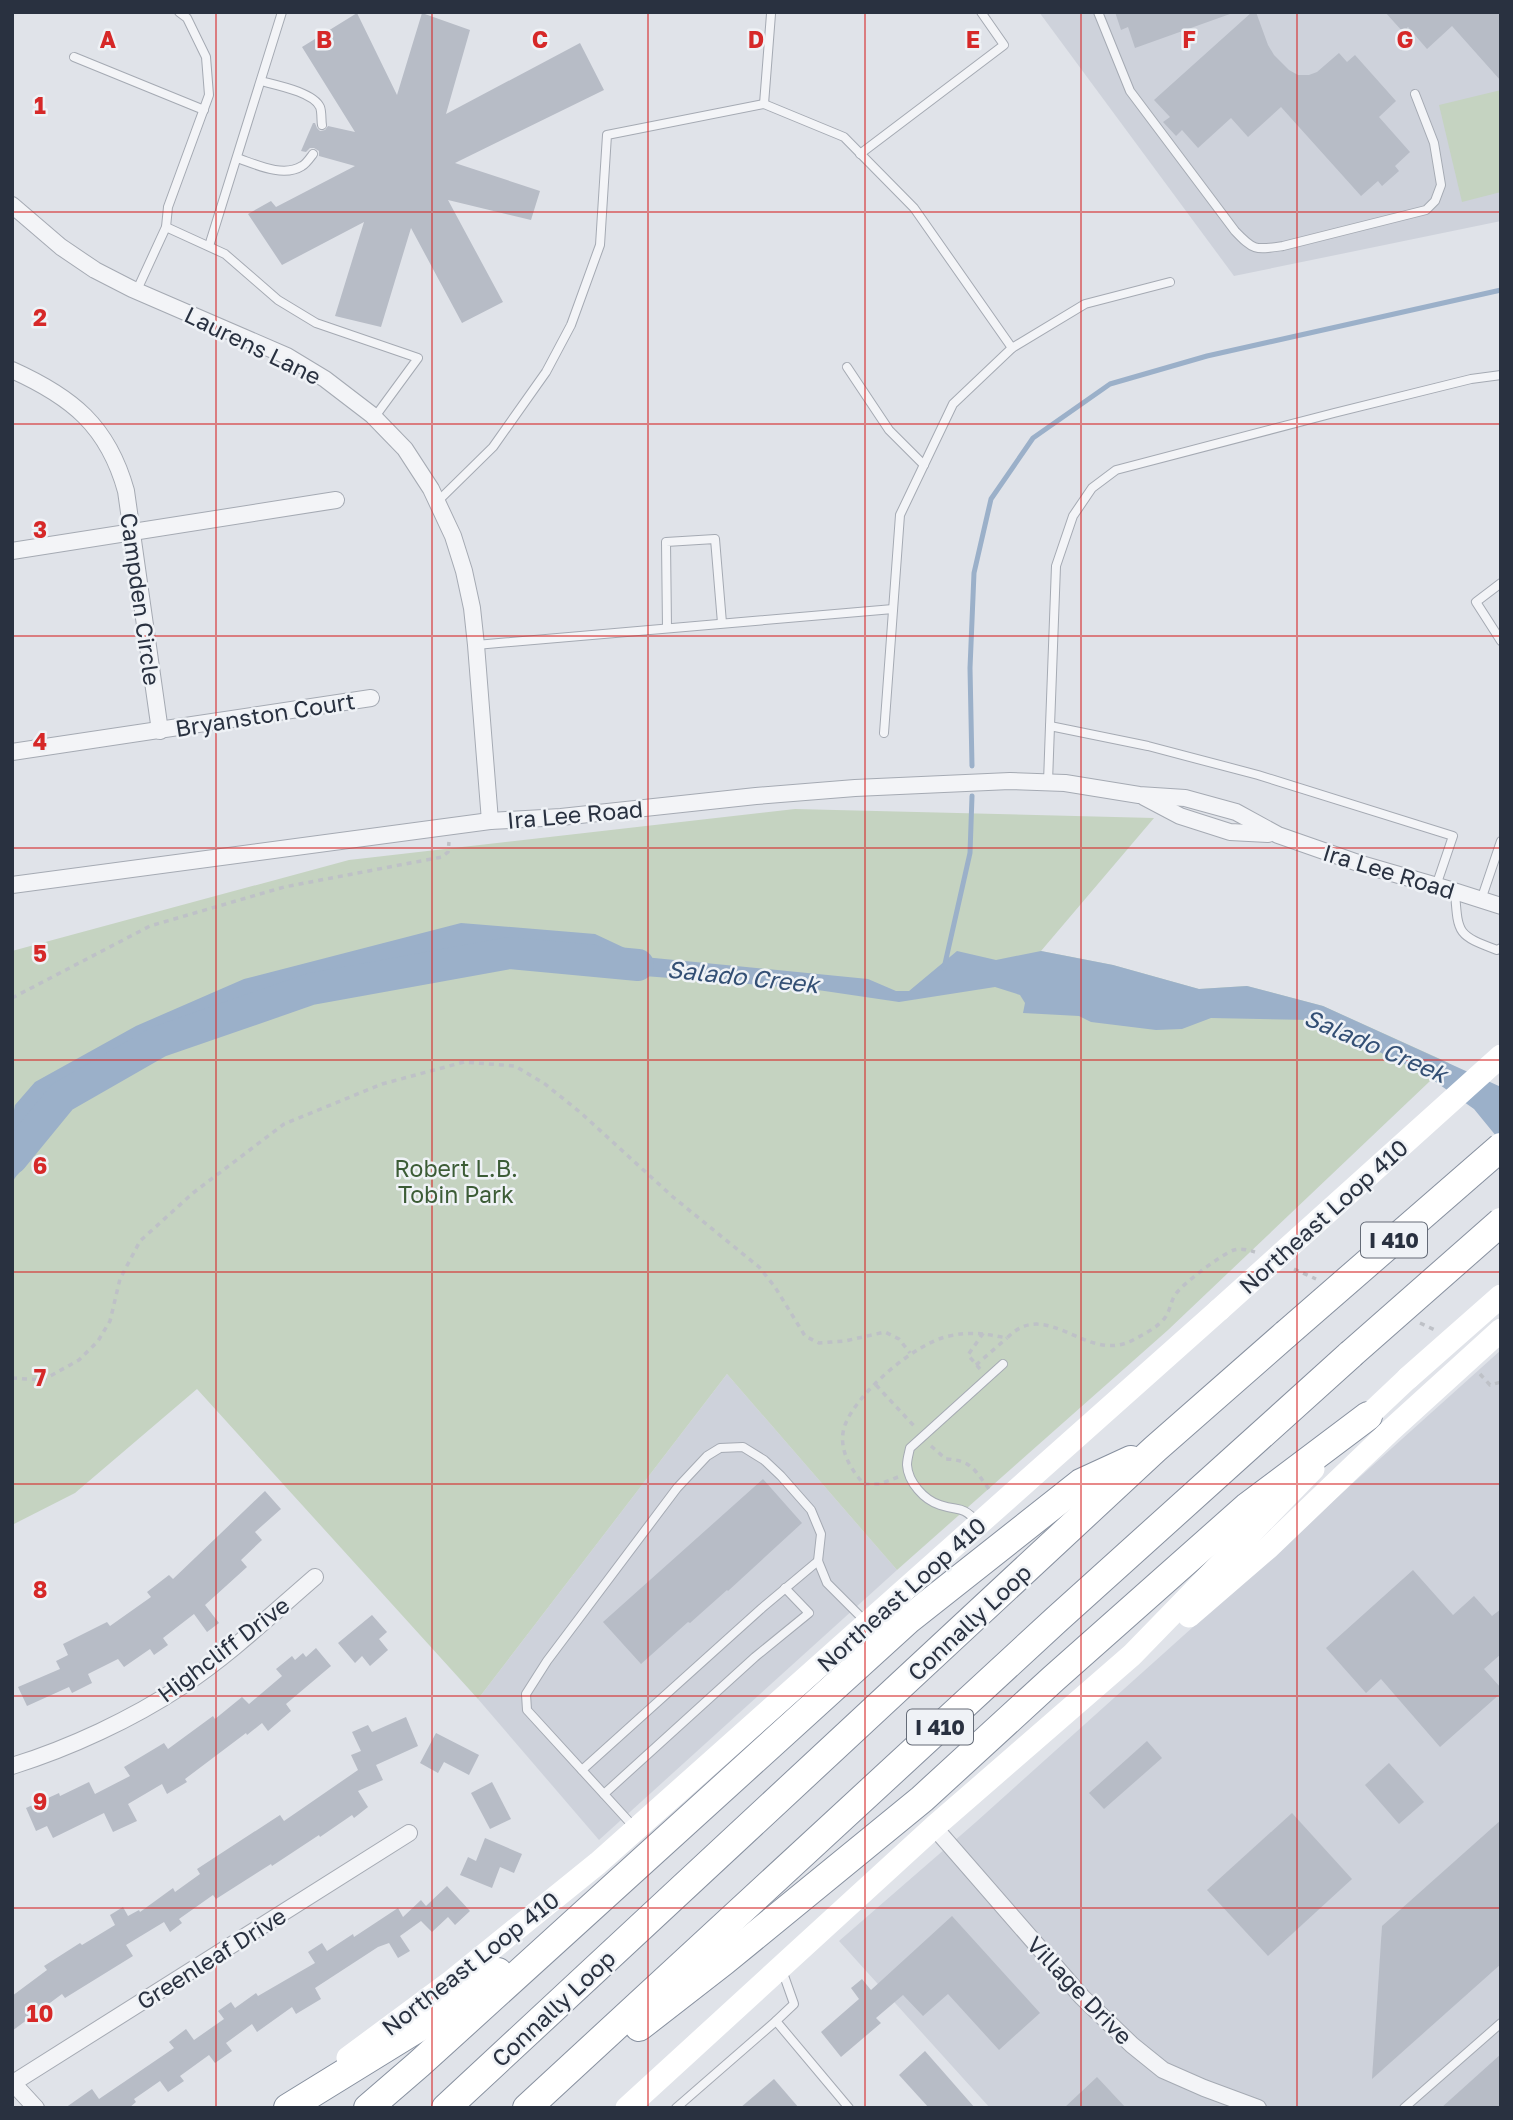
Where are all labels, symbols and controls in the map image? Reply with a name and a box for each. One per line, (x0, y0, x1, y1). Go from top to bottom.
text: A (100, 25, 117, 53)
text: B (316, 25, 332, 53)
text: C (532, 25, 548, 53)
text: D (748, 25, 764, 53)
text: E (966, 25, 980, 53)
text: F (1182, 25, 1196, 53)
text: G (1397, 25, 1413, 53)
text: 1 (34, 91, 46, 119)
street label: Laurens Lane (180, 300, 326, 390)
text: 2 (33, 303, 47, 331)
street label: Campden Circle (115, 511, 167, 687)
text: 3 (33, 515, 47, 543)
street label: Bryanston Court (173, 686, 357, 742)
text: 4 (33, 727, 47, 755)
street label: Ira Lee Road (506, 794, 644, 834)
street label: Ira Lee Road (1320, 838, 1458, 904)
text: 5 (33, 939, 47, 967)
water label: Salado Creek (666, 954, 823, 999)
water label: Salado Creek (1300, 1002, 1454, 1089)
street label: Northeast Loop 410 (1233, 1133, 1413, 1299)
text: 6 (33, 1151, 47, 1179)
park label: Robert L.B. Tobin Park (394, 1154, 518, 1208)
road number: I 410 (1361, 1222, 1427, 1258)
text: 7 (34, 1363, 46, 1391)
street label: Northeast Loop 410 (811, 1511, 991, 1677)
street label: Connally Loop (902, 1558, 1036, 1686)
text: 8 (33, 1575, 47, 1603)
street label: Highcliff Drive (152, 1590, 294, 1708)
road number: I 410 (907, 1710, 973, 1744)
text: 9 (33, 1787, 47, 1815)
street label: Northeast Loop 410 (376, 1885, 564, 2041)
street label: Greenleaf Drive (131, 1901, 291, 2015)
street label: Village Drive (1021, 1930, 1139, 2050)
street label: Connally Loop (486, 1944, 620, 2072)
text: 10 (27, 1999, 53, 2027)

